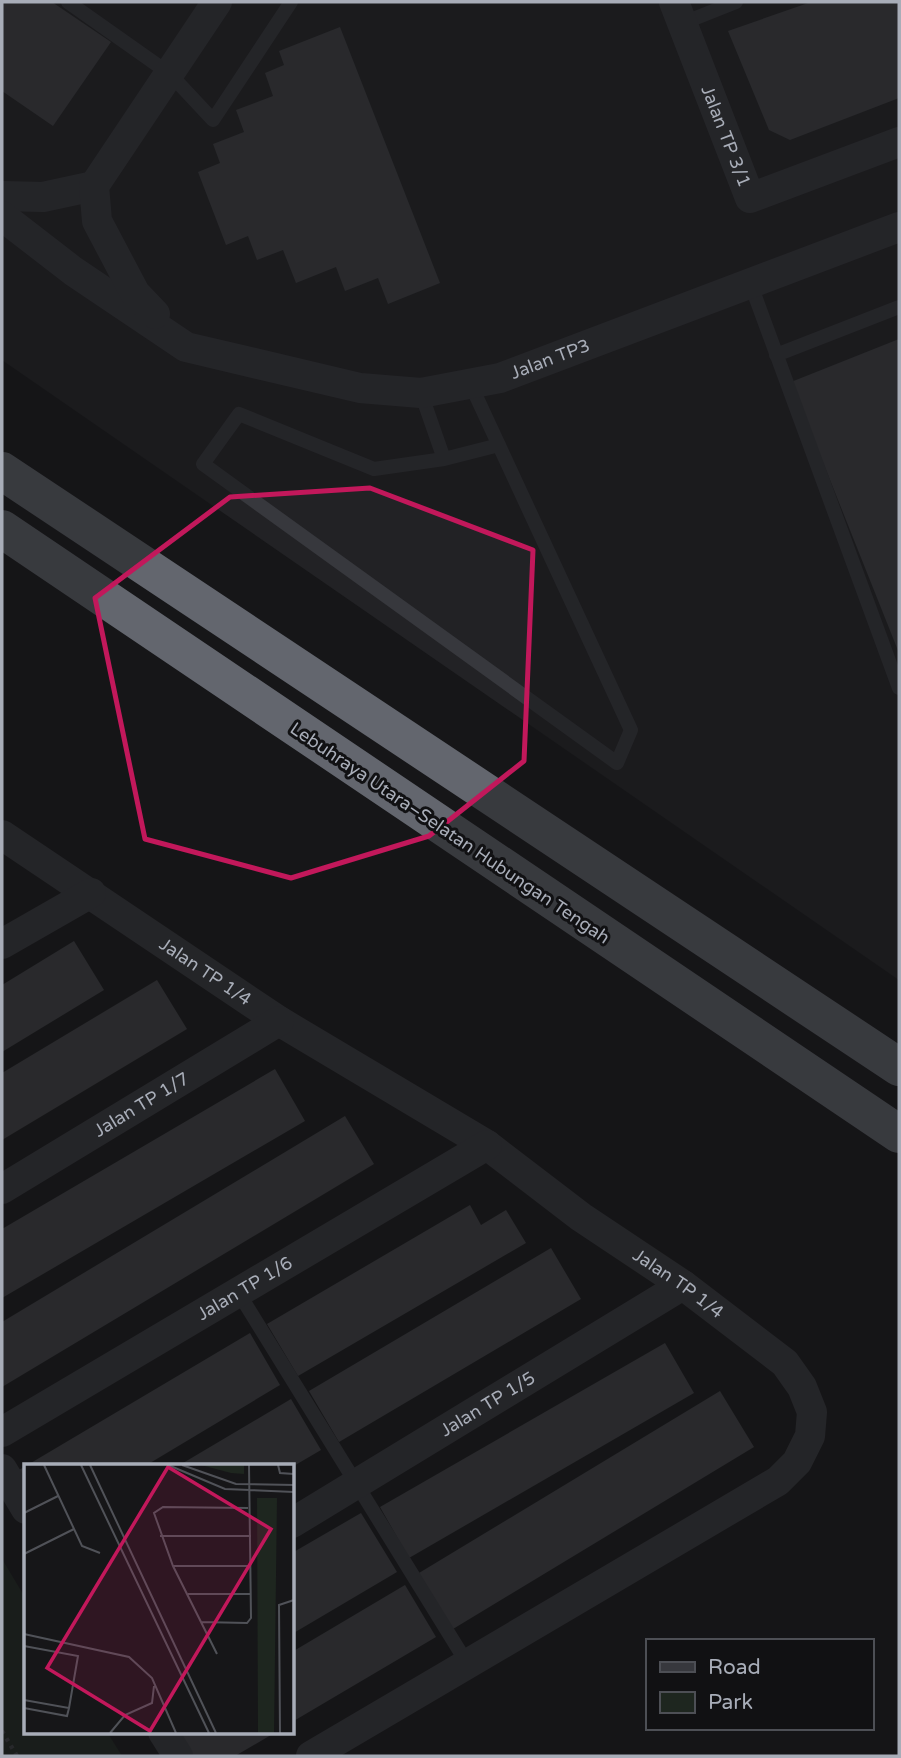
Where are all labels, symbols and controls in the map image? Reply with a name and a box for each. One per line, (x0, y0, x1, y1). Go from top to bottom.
street label: Jalan TP 3/1 (696, 82, 756, 190)
street label: Jalan TP3 (507, 334, 593, 384)
street label: Lebuhraya Utara–Selatan Hubungan Tengah (286, 717, 614, 949)
street label: Jalan TP 1/4 (155, 933, 256, 1010)
street label: Jalan TP 1/7 (90, 1067, 193, 1142)
street label: Jalan TP 1/4 (629, 1244, 728, 1323)
street label: Jalan TP 1/6 (193, 1252, 296, 1325)
street label: Jalan TP 1/5 (436, 1367, 539, 1441)
inset map (24, 1464, 294, 1734)
legend (646, 1639, 873, 1730)
text: Road (708, 1655, 761, 1680)
text: Park (708, 1690, 753, 1715)

